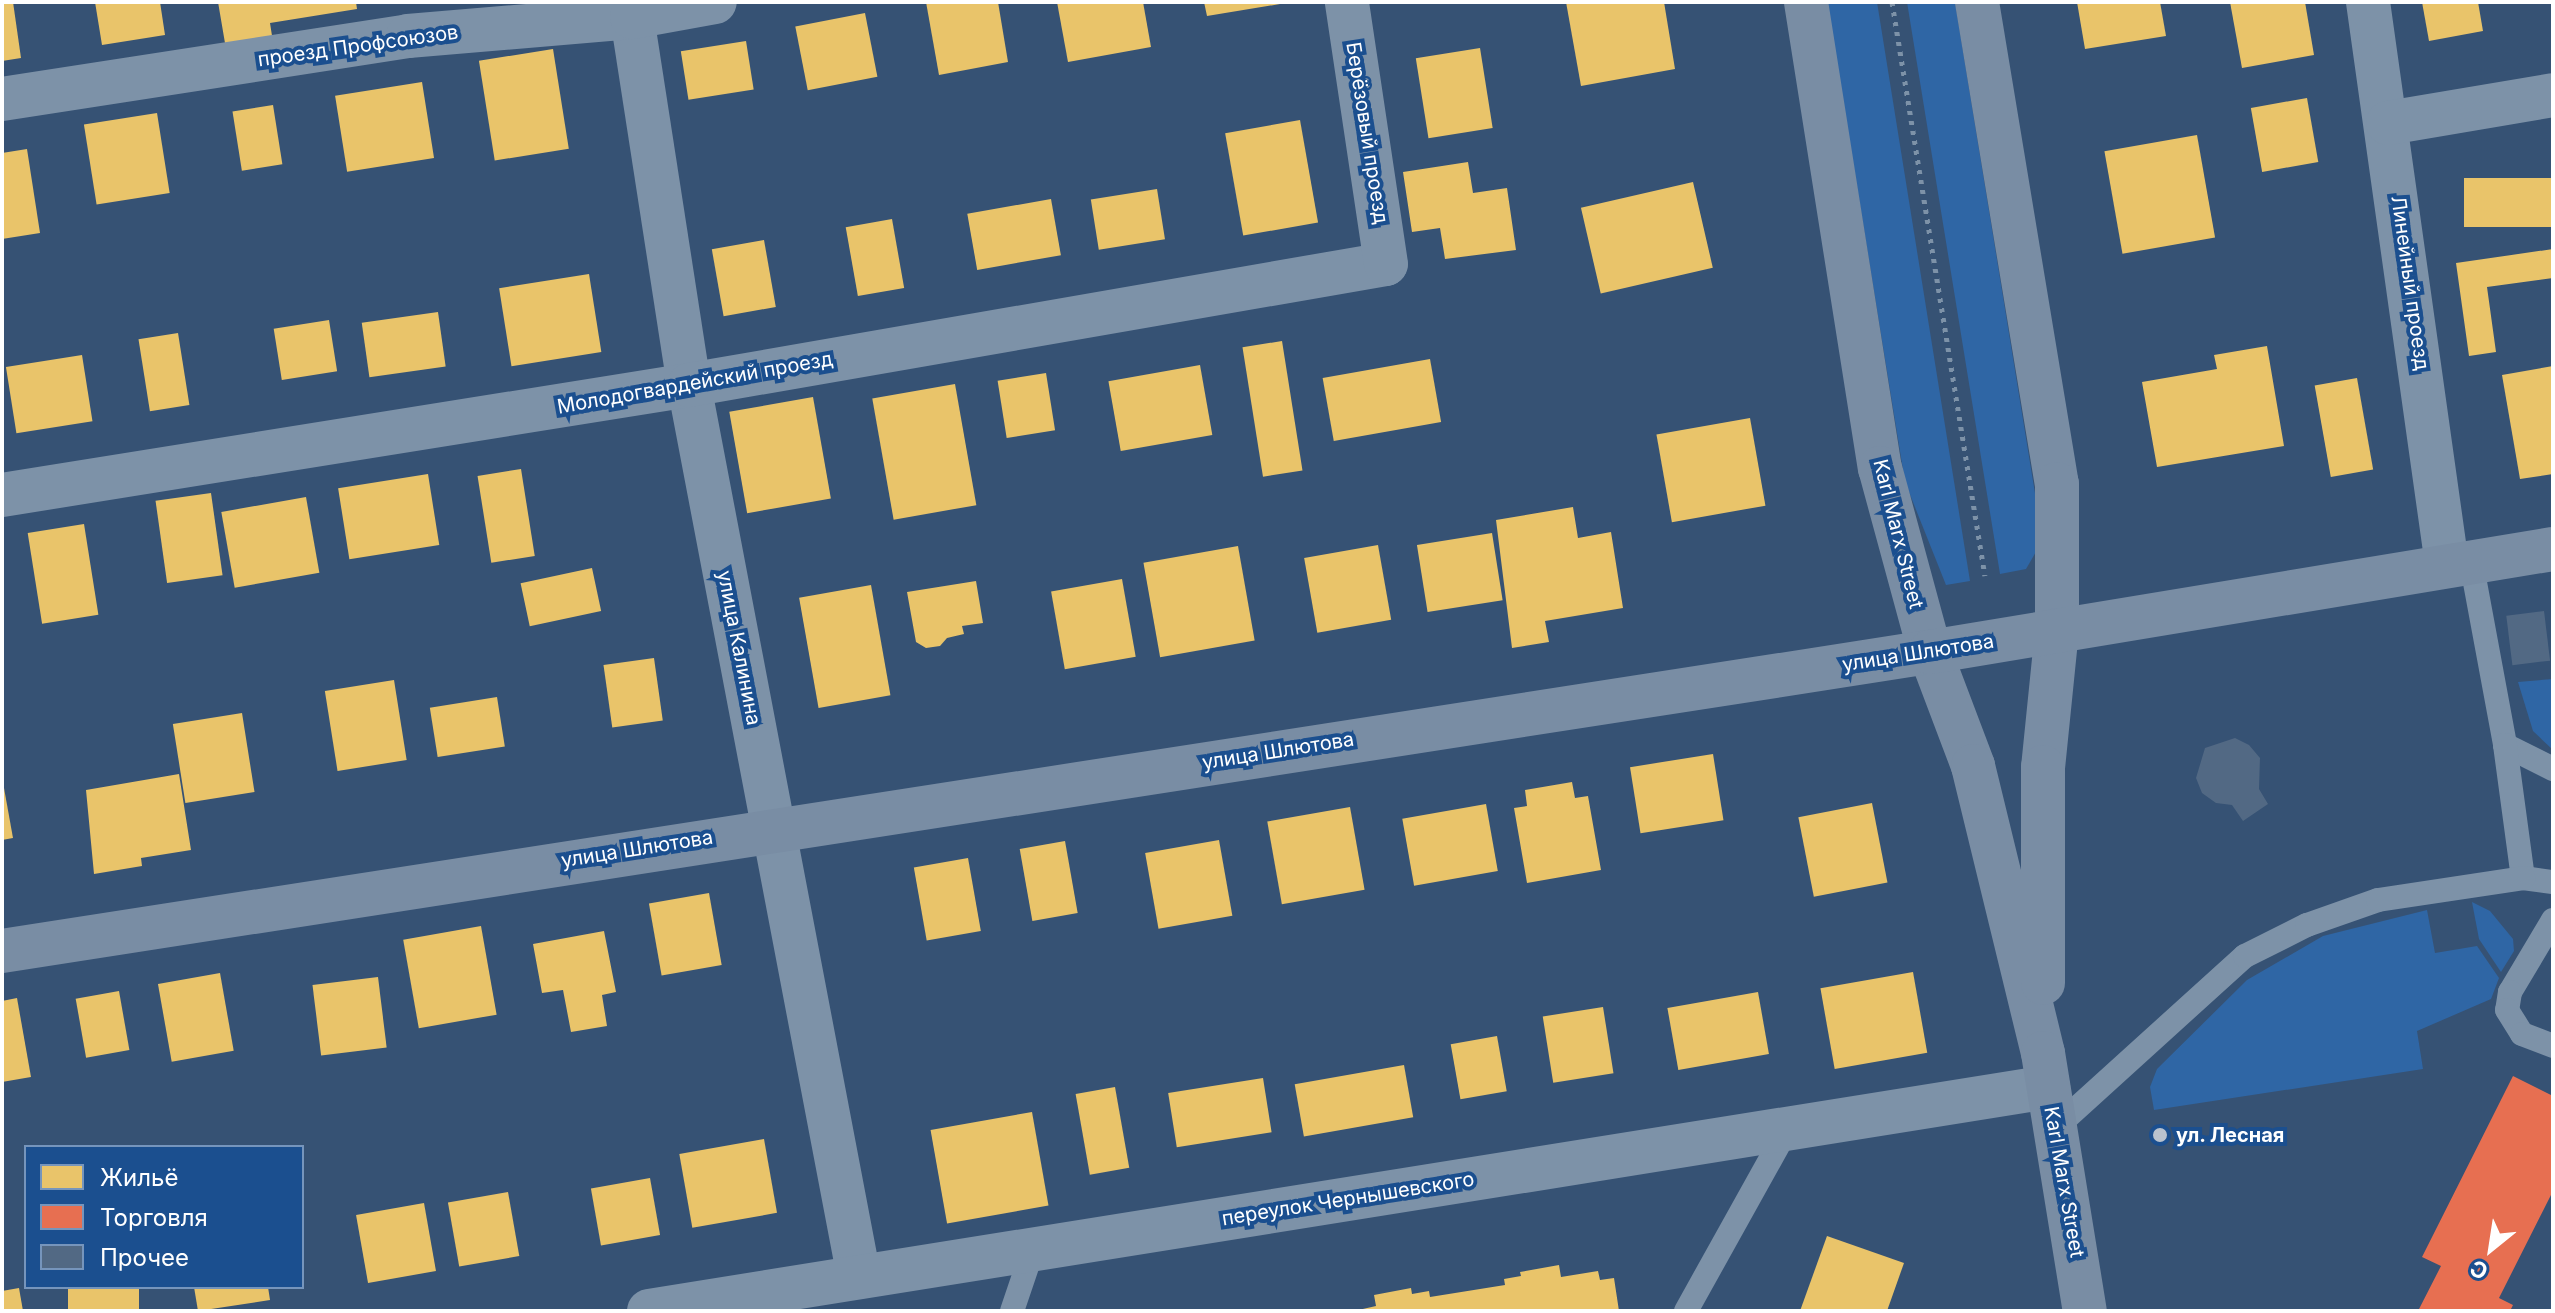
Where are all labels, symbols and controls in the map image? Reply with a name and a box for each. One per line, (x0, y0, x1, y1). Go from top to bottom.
street label: проезд Профсоюзов (256, 20, 460, 72)
street label: Берёзовый проезд (1341, 40, 1393, 226)
street label: Линейный проезд (2386, 194, 2434, 372)
street label: Молодогвардейский проезд (555, 347, 835, 419)
street label: Karl Marx Street (1868, 457, 1928, 611)
street label: улица Калинина (712, 569, 766, 727)
street label: улица Шлютова (1840, 629, 1996, 677)
street label: улица Шлютова (1200, 727, 1356, 775)
street label: улица Шлютова (559, 825, 715, 873)
street label: Karl Marx Street (2039, 1105, 2089, 1259)
place label: ул. Лесная (2176, 1123, 2285, 1147)
marker: ул. Лесная (2151, 1126, 2169, 1144)
legend (24, 1145, 304, 1289)
text: Жильё (100, 1163, 178, 1192)
street label: переулок Чернышевского (1220, 1167, 1476, 1231)
text: Торговля (100, 1203, 208, 1232)
north arrow (2451, 1209, 2531, 1289)
text: Прочее (100, 1243, 189, 1272)
text: С (2465, 1254, 2493, 1285)

